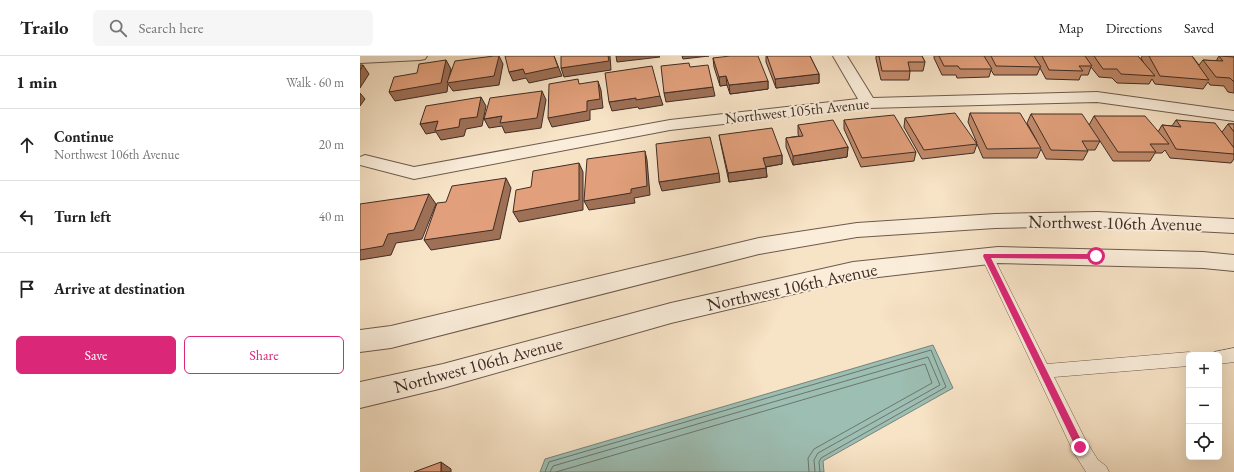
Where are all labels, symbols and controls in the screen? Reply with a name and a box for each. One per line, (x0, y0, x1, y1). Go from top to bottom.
search box (93, 10, 373, 46)
text: Trailo (20, 15, 69, 40)
icon: search (107, 17, 129, 39)
text: Search here (139, 18, 204, 37)
text: Map (1058, 19, 1084, 37)
text: Directions (1106, 19, 1162, 37)
text: Saved (1184, 19, 1214, 37)
text: 1 min (16, 71, 57, 93)
text: Walk · 60 m (286, 74, 344, 91)
street label: Northwest 105th Avenue (724, 93, 870, 128)
text: Continue (54, 127, 114, 146)
icon: ahead (16, 134, 38, 156)
text: 20 m (319, 136, 344, 153)
text: Northwest 106th Avenue (54, 146, 179, 163)
icon: left (16, 206, 38, 228)
text: Turn left (54, 207, 111, 226)
text: 40 m (319, 208, 344, 225)
street label: Northwest 106th Avenue (1028, 209, 1202, 236)
route start (1087, 247, 1105, 265)
street label: Northwest 106th Avenue (705, 257, 879, 316)
icon: arrive (16, 278, 38, 300)
text: Arrive at destination (54, 279, 185, 298)
street label: Northwest 106th Avenue (391, 331, 565, 398)
button: Save (16, 336, 176, 374)
button: Share (184, 336, 344, 374)
map controls (1186, 352, 1222, 460)
button: + (1186, 352, 1222, 388)
button: − (1186, 388, 1222, 424)
button: locate (1186, 424, 1222, 460)
route end (1071, 438, 1089, 456)

